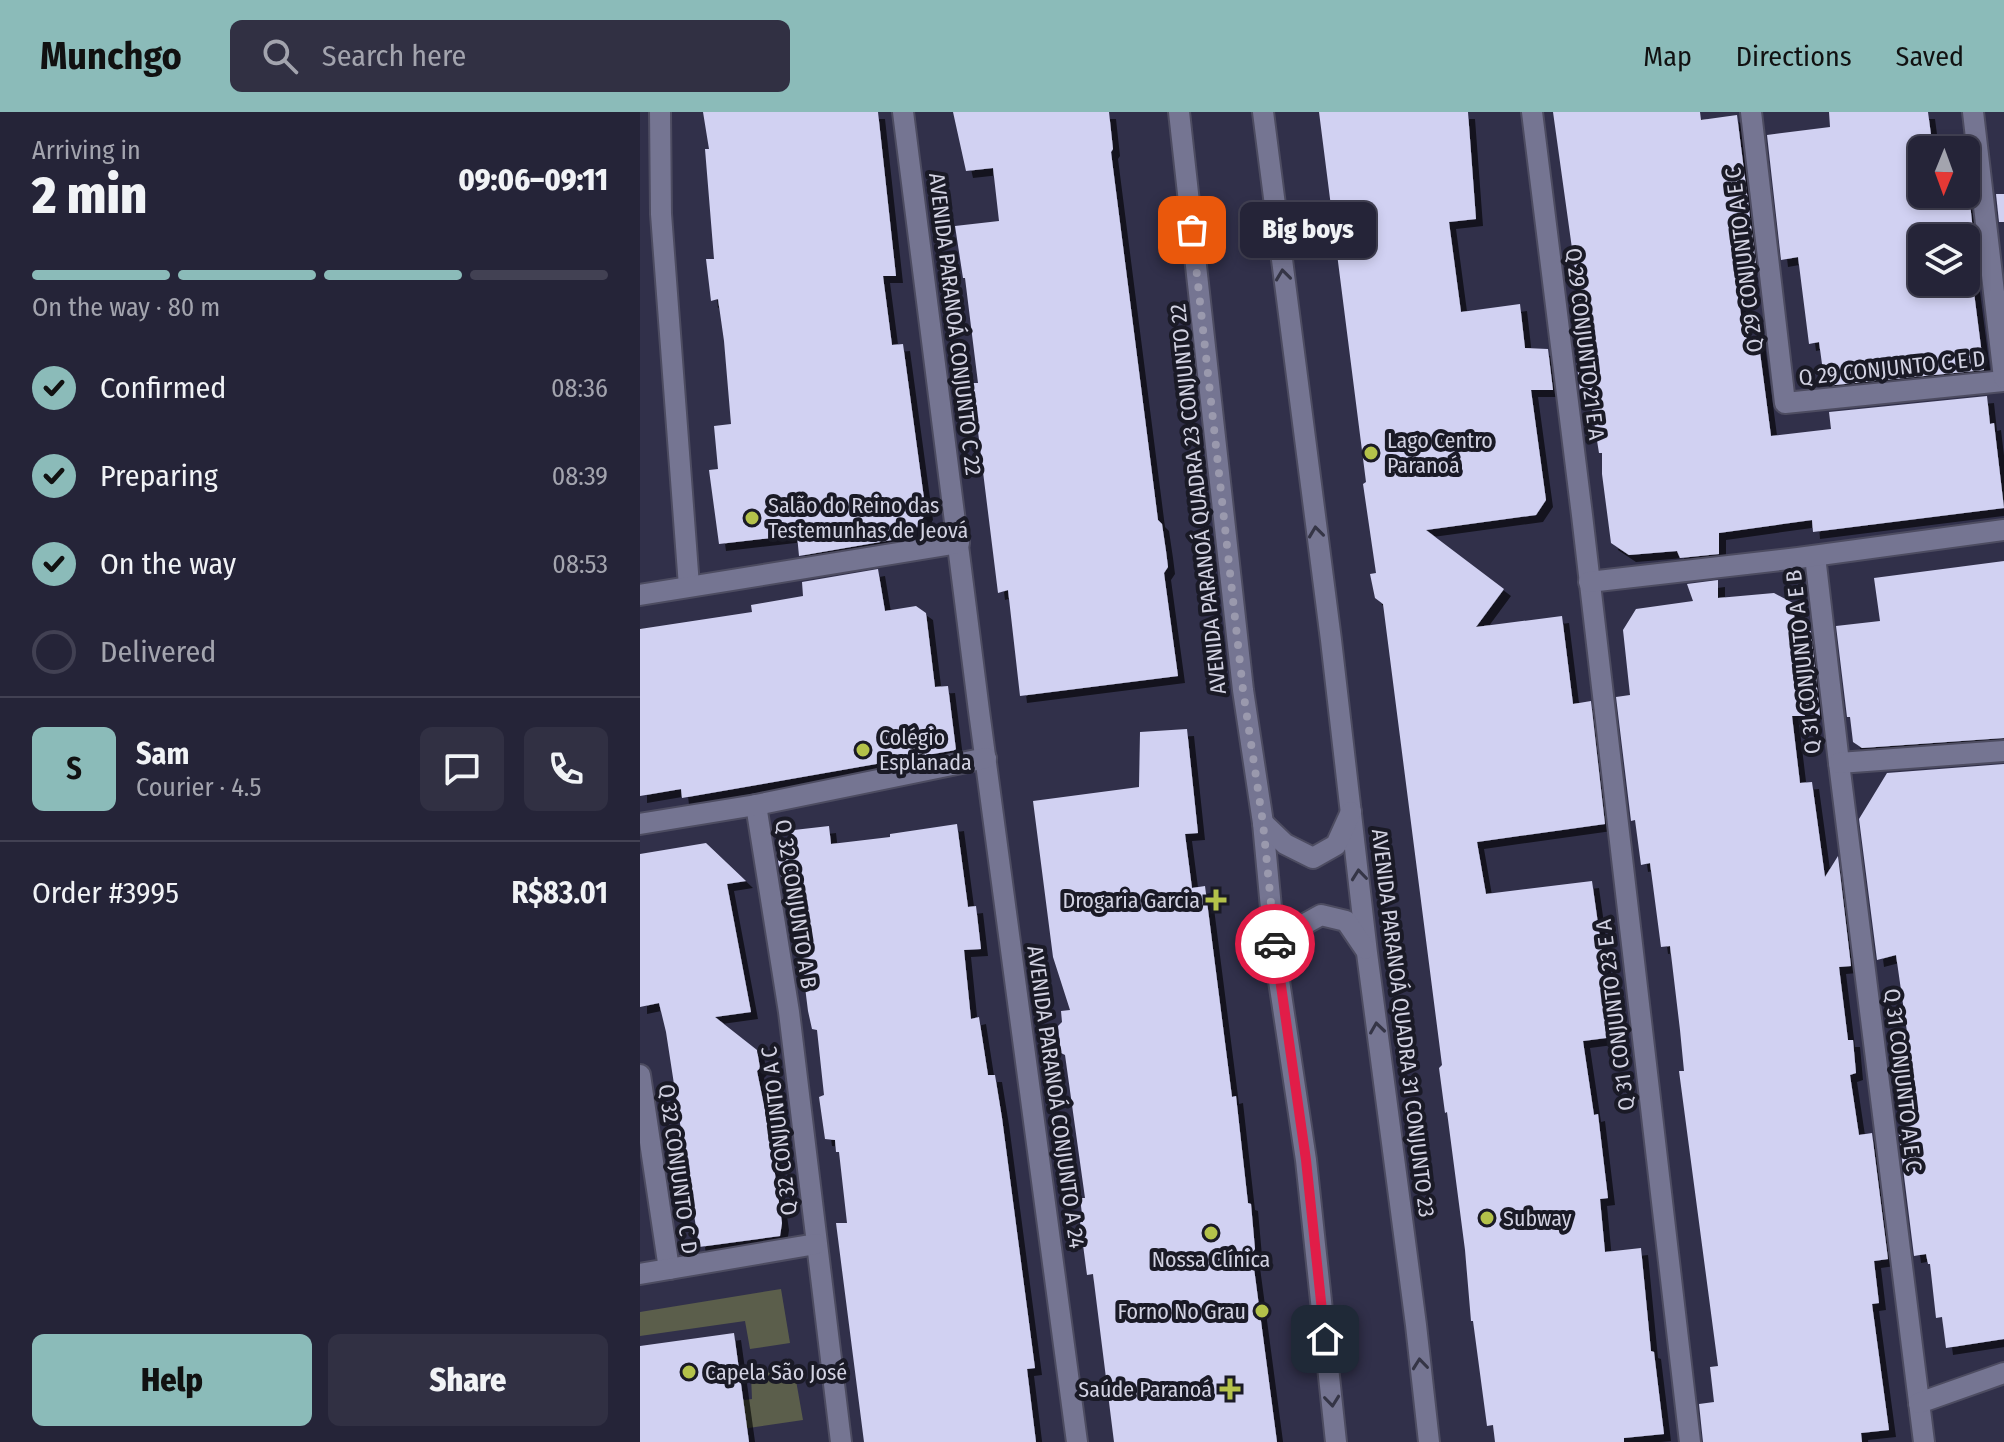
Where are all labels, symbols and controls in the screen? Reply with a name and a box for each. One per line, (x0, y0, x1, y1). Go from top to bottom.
search box (230, 20, 790, 92)
text: Munchgo (40, 33, 182, 79)
icon: search (258, 34, 302, 78)
text: Search here (322, 38, 466, 74)
text: Map (1643, 40, 1692, 73)
text: Directions (1736, 40, 1852, 73)
text: Saved (1896, 40, 1964, 73)
text: Arriving in (32, 135, 141, 166)
north arrow (1908, 136, 1980, 208)
map controls (1908, 136, 1980, 296)
text: 09:06–09:11 (458, 162, 608, 198)
text: 2 min (32, 164, 147, 227)
street label: Q 29 CONJUNTO A E C (1719, 166, 1769, 354)
street label: AVENIDA PARANOÁ CONJUNTO C 22 (923, 171, 987, 477)
pin (1158, 196, 1226, 264)
callout: Big boys (1240, 202, 1376, 258)
icon: bag (1170, 208, 1214, 252)
text: Big boys (1262, 214, 1354, 245)
button: layers (1908, 224, 1980, 296)
street label: Q 29 CONJUNTO 21 E A (1560, 247, 1610, 442)
one-way arrow (1275, 268, 1292, 281)
text: On the way · 80 m (32, 292, 220, 323)
street label: AVENIDA PARANOÁ QUADRA 23 CONJUNTO 22 (1164, 302, 1232, 696)
street label: Q 29 CONJUNTO C E D (1797, 345, 1987, 391)
icon: check (32, 366, 76, 410)
text: Confirmed (100, 370, 226, 406)
text: 08:36 (551, 373, 608, 404)
place label: Lago Centro Paranoá (1387, 427, 1493, 479)
marker: Lago Centro Paranoá (1362, 444, 1380, 462)
icon: check (32, 454, 76, 498)
text: Preparing (100, 458, 218, 494)
text: 08:39 (552, 461, 608, 492)
place label: Salão do Reino das Testemunhas de Jeová (768, 492, 968, 544)
marker: Salão do Reino das Testemunhas de Jeová (743, 509, 761, 527)
one-way arrow (1308, 526, 1325, 539)
icon: check (32, 542, 76, 586)
text: On the way (100, 546, 236, 582)
text: 08:53 (552, 549, 608, 580)
street label: Q 31 CONJUNTO A E B (1780, 569, 1826, 755)
text: Delivered (100, 634, 216, 670)
place label: Colégio Esplanada (879, 724, 972, 776)
button: chat (420, 727, 504, 811)
button: phone (524, 727, 608, 811)
text: Sam (136, 736, 189, 772)
marker: Colégio Esplanada (854, 741, 872, 759)
text: S (66, 751, 82, 787)
text: Courier · 4.5 (136, 772, 262, 803)
street label: Q 32 CONJUNTO A B (769, 817, 823, 991)
street label: AVENIDA PARANOÁ QUADRA 31 CONJUNTO 23 (1366, 827, 1440, 1219)
one-way arrow (1351, 868, 1368, 881)
text: Order #3995 (32, 875, 179, 911)
text: R$83.01 (512, 875, 608, 911)
place label: Drogaria Garcia (1063, 887, 1200, 914)
marker: Drogaria Garcia (1207, 891, 1225, 909)
courier (1235, 904, 1315, 984)
street label: Q 31 CONJUNTO 23 E A (1590, 917, 1640, 1112)
icon: car (1253, 922, 1297, 966)
street label: AVENIDA PARANOÁ CONJUNTO A 24 (1021, 944, 1091, 1250)
street label: Q 31 CONJUNTO A E C (1878, 987, 1928, 1173)
one-way arrow (1369, 1022, 1386, 1035)
street label: Q 32 CONJUNTO A C (755, 1045, 803, 1217)
street label: Q 32 CONJUNTO C D (653, 1082, 703, 1256)
place label: Subway (1503, 1205, 1572, 1232)
marker: Subway (1478, 1209, 1496, 1227)
marker: Nossa Clínica (1202, 1224, 1220, 1242)
place label: Nossa Clínica (1152, 1246, 1270, 1273)
place label: Forno No Grau (1118, 1298, 1246, 1325)
marker: Forno No Grau (1253, 1302, 1271, 1320)
pin (1291, 1305, 1359, 1373)
icon: home (1303, 1317, 1347, 1361)
button: Help (32, 1334, 312, 1426)
button: Share (328, 1334, 608, 1426)
one-way arrow (1412, 1358, 1429, 1371)
place label: Capela São José (705, 1359, 847, 1386)
marker: Capela São José (680, 1363, 698, 1381)
place label: Saúde Paranoá (1078, 1376, 1212, 1403)
marker: Saúde Paranoá (1219, 1378, 1241, 1400)
one-way arrow (1323, 1395, 1340, 1408)

